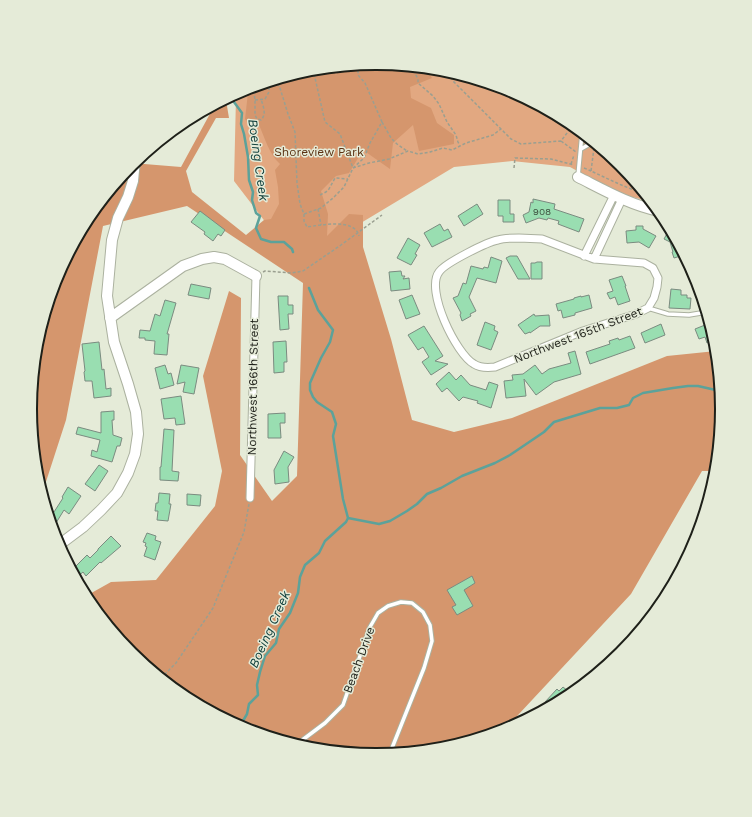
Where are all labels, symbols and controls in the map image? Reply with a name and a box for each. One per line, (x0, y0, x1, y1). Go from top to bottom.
water label: Boeing Creek (245, 118, 272, 203)
park label: Shoreview Park (274, 145, 364, 159)
house number: 908 (533, 206, 551, 217)
street label: Northwest 165th Street (512, 304, 644, 366)
street label: Northwest 166th Street (245, 319, 261, 455)
water label: Boeing Creek (246, 588, 293, 670)
street label: Beach Drive (341, 625, 378, 695)

